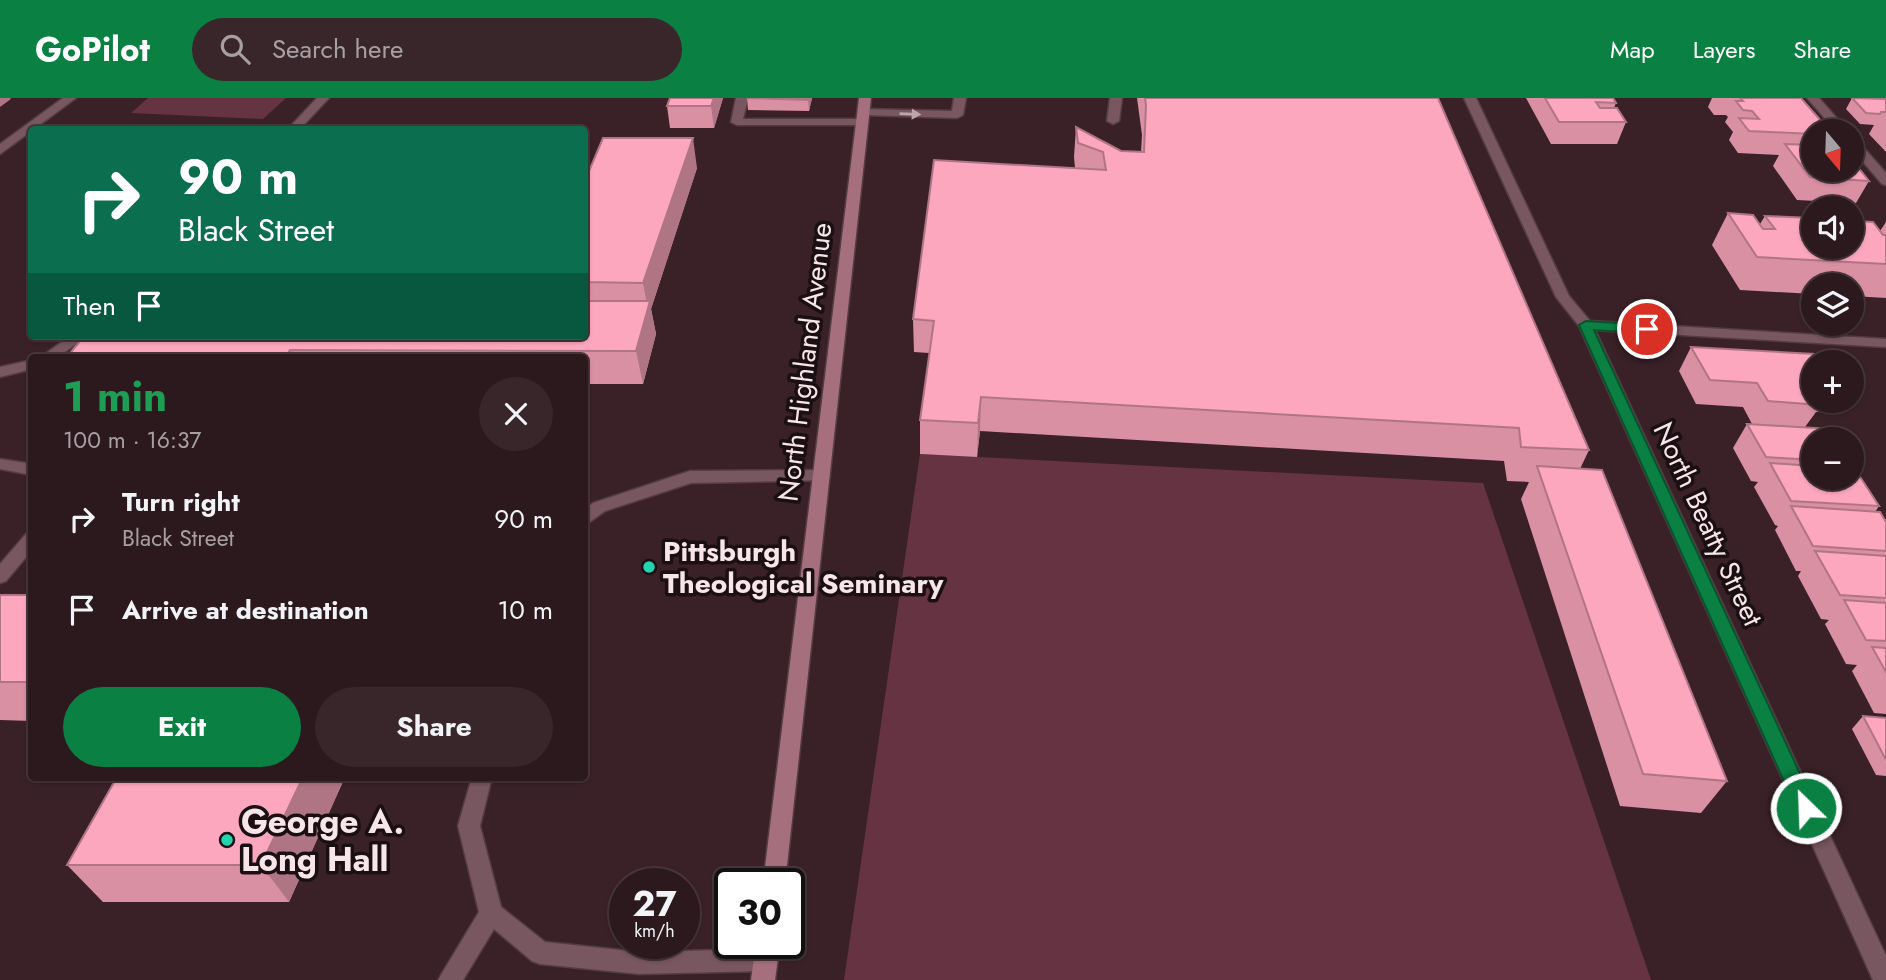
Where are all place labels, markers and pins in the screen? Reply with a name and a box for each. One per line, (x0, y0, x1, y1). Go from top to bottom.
pin (1617, 299, 1677, 359)
place label: Pittsburgh Theological Seminary (663, 531, 944, 604)
marker: Pittsburgh Theological Seminary (641, 559, 657, 575)
place label: George A. Long Hall (241, 798, 404, 883)
marker: George A. Long Hall (219, 832, 235, 848)

